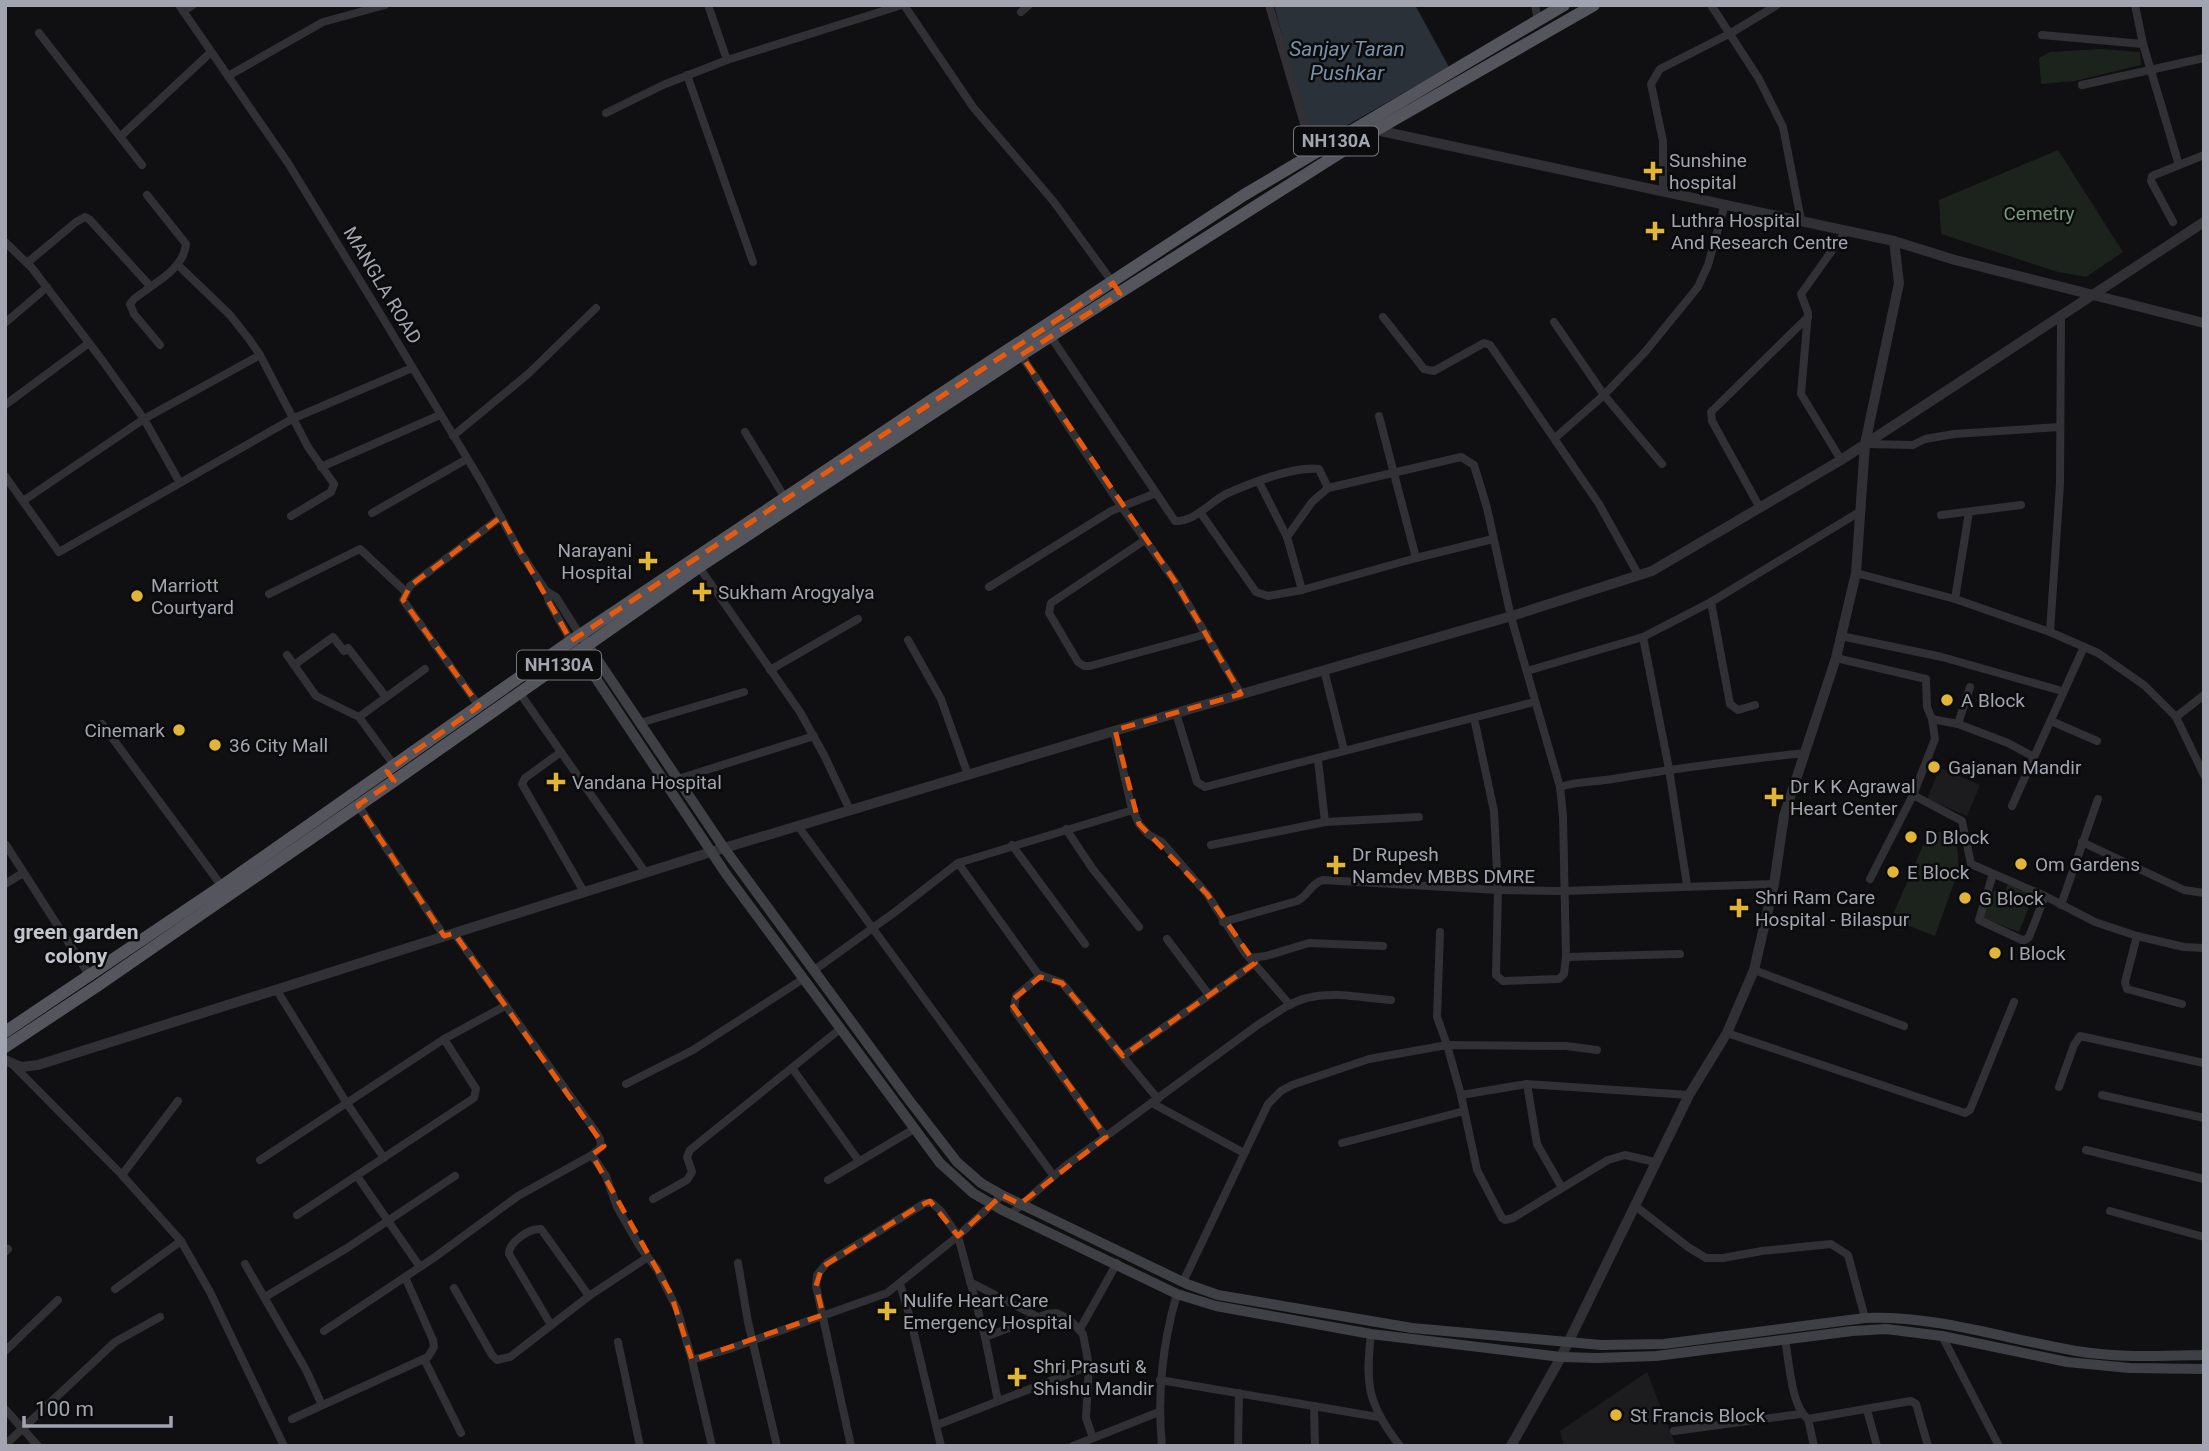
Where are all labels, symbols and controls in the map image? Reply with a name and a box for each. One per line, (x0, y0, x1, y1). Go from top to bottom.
water label: Sanjay Taran Pushkar (1289, 37, 1405, 85)
road number: NH130A (1294, 126, 1378, 156)
place label: Sunshine hospital (1669, 149, 1747, 194)
marker: Sunshine hospital (1643, 161, 1663, 181)
park label: Cemetry (2004, 202, 2075, 225)
place label: Luthra Hospital And Research Centre (1671, 209, 1848, 254)
marker: Luthra Hospital And Research Centre (1645, 221, 1665, 241)
street label: MANGLA ROAD (339, 222, 427, 348)
place label: Narayani Hospital (558, 539, 632, 584)
marker: Narayani Hospital (638, 551, 658, 571)
place label: Marriott Courtyard (151, 574, 234, 619)
place label: Sukham Arogyalya (718, 581, 875, 604)
marker: Sukham Arogyalya (692, 582, 712, 602)
marker: Marriott Courtyard (129, 588, 145, 604)
road number: NH130A (517, 650, 601, 680)
place label: A Block (1961, 689, 2025, 712)
marker: A Block (1939, 692, 1955, 708)
place label: Cinemark (84, 719, 165, 742)
marker: Cinemark (171, 722, 187, 738)
place label: 36 City Mall (229, 734, 328, 757)
marker: 36 City Mall (207, 737, 223, 753)
place label: Gajanan Mandir (1948, 756, 2082, 779)
marker: Gajanan Mandir (1926, 759, 1942, 775)
place label: Vandana Hospital (572, 771, 722, 794)
marker: Vandana Hospital (546, 772, 566, 792)
place label: Dr K K Agrawal Heart Center (1790, 775, 1916, 820)
marker: Dr K K Agrawal Heart Center (1764, 787, 1784, 807)
place label: D Block (1925, 826, 1989, 849)
marker: D Block (1903, 829, 1919, 845)
place label: Dr Rupesh Namdev MBBS DMRE (1352, 843, 1535, 888)
place label: Om Gardens (2035, 853, 2140, 876)
marker: Dr Rupesh Namdev MBBS DMRE (1326, 855, 1346, 875)
marker: Om Gardens (2013, 856, 2029, 872)
place label: E Block (1907, 861, 1970, 884)
marker: E Block (1885, 864, 1901, 880)
place label: Shri Ram Care Hospital - Bilaspur (1755, 886, 1910, 931)
place label: G Block (1979, 887, 2044, 910)
marker: G Block (1957, 890, 1973, 906)
marker: Shri Ram Care Hospital - Bilaspur (1729, 898, 1749, 918)
district label: green garden colony (14, 920, 138, 968)
place label: I Block (2009, 942, 2066, 965)
marker: I Block (1987, 945, 2003, 961)
place label: Nulife Heart Care Emergency Hospital (903, 1289, 1072, 1334)
marker: Nulife Heart Care Emergency Hospital (877, 1301, 897, 1321)
place label: Shri Prasuti & Shishu Mandir (1033, 1355, 1155, 1400)
marker: Shri Prasuti & Shishu Mandir (1007, 1367, 1027, 1387)
scale bar (24, 1384, 172, 1428)
text: 100 m (35, 1397, 94, 1421)
place label: St Francis Block (1630, 1404, 1766, 1427)
marker: St Francis Block (1608, 1407, 1624, 1423)

